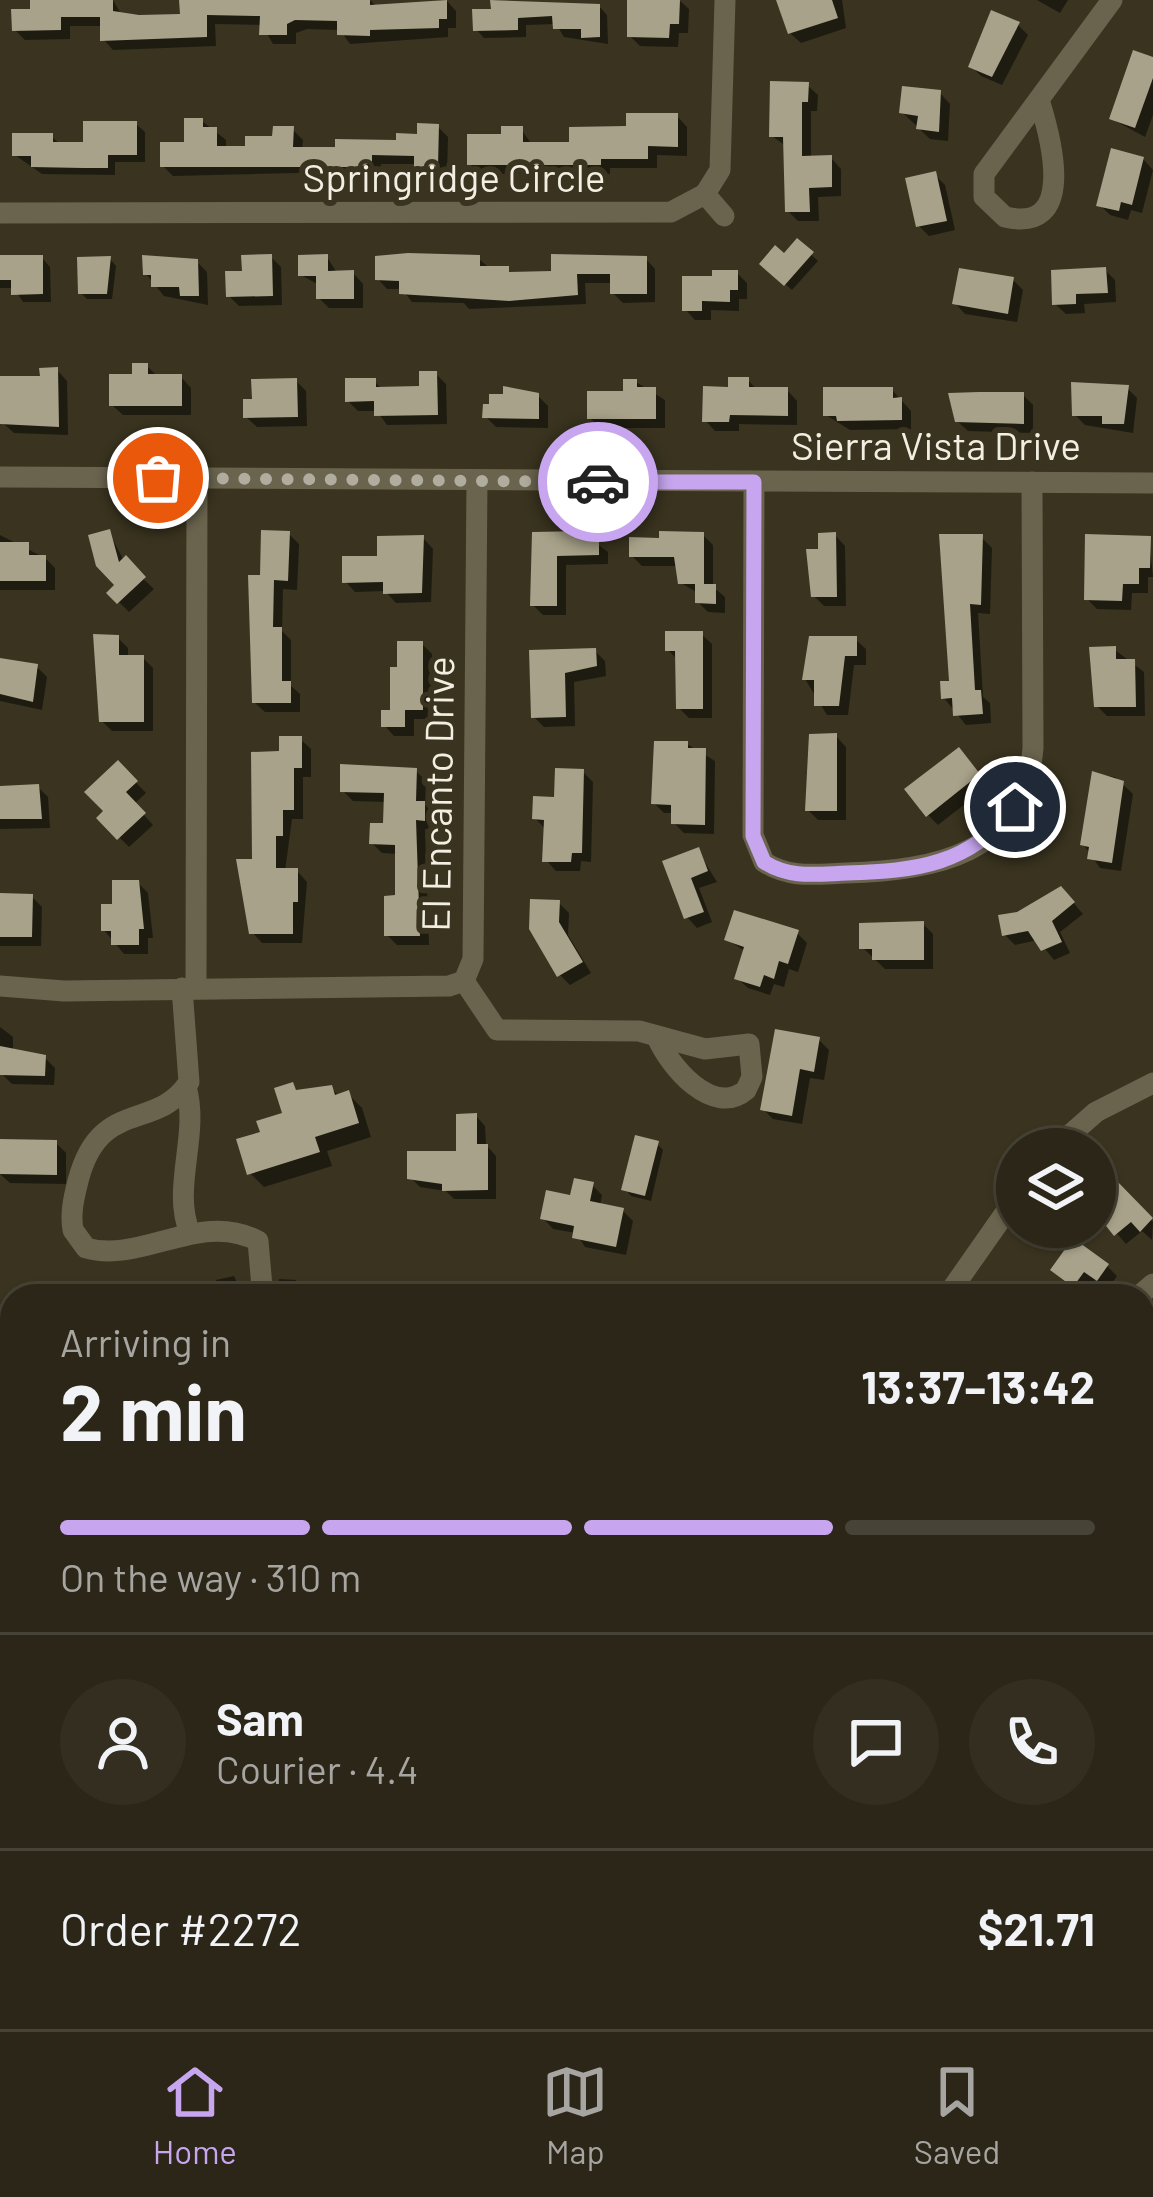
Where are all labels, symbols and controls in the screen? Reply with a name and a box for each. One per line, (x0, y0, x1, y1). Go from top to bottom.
street label: Springridge Circle (303, 153, 605, 200)
street label: Sierra Vista Drive (791, 421, 1081, 468)
courier (538, 422, 658, 542)
pin (107, 427, 209, 529)
icon: bag (125, 445, 191, 511)
icon: car (565, 449, 631, 515)
street label: El Encanto Drive (411, 656, 462, 932)
pin (964, 756, 1066, 858)
icon: home (982, 774, 1048, 840)
map controls (996, 1128, 1116, 1248)
button: layers (996, 1128, 1116, 1248)
text: Arriving in (60, 1318, 231, 1365)
text: 13:37–13:42 (861, 1359, 1095, 1413)
text: 2 min (60, 1363, 247, 1457)
text: On the way · 310 m (60, 1553, 361, 1600)
button: person (60, 1679, 186, 1805)
button: chat (813, 1679, 939, 1805)
button: phone (969, 1679, 1095, 1805)
text: Sam (216, 1691, 304, 1745)
text: Courier · 4.4 (216, 1745, 419, 1792)
text: Order #2272 (60, 1901, 301, 1955)
text: $21.71 (978, 1901, 1095, 1955)
tab: Home (153, 2059, 237, 2171)
tab: Map (542, 2059, 608, 2171)
tab: Saved (914, 2059, 1000, 2171)

